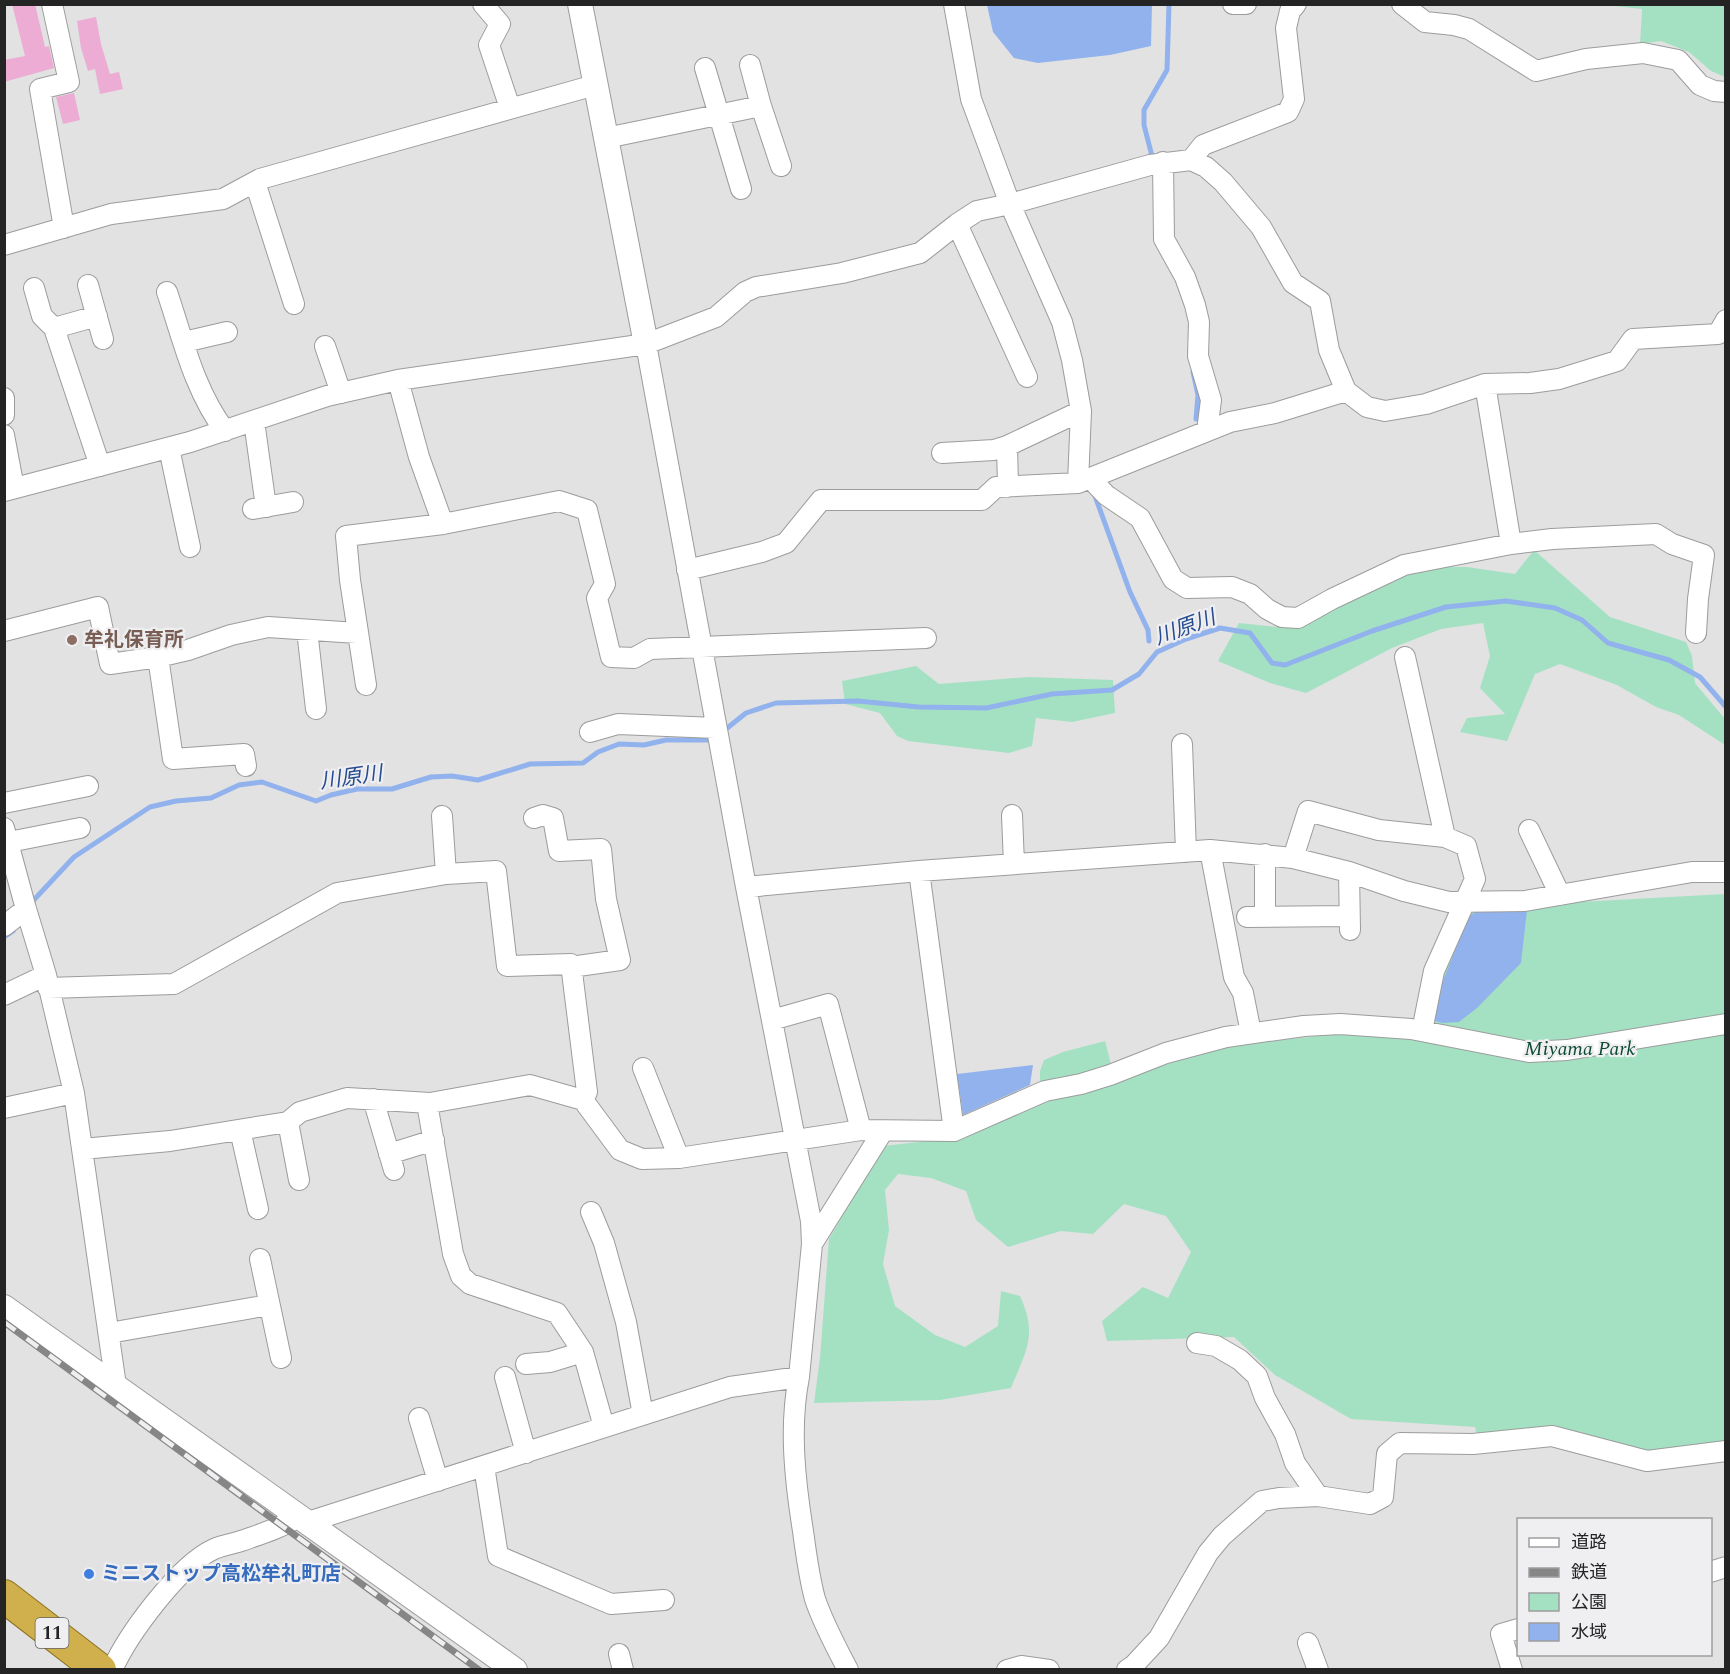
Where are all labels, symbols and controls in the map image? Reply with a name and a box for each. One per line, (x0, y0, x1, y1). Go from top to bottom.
water label: 川原川 (1150, 602, 1222, 654)
place label: 牟礼保育所 (84, 625, 184, 655)
marker: 牟礼保育所 (65, 633, 79, 647)
water label: 川原川 (318, 757, 386, 798)
park label: Miyama Park (1524, 1034, 1636, 1064)
legend (1517, 1518, 1712, 1656)
text: 道路 (1571, 1529, 1607, 1556)
place label: ミニストップ高松牟礼町店 (101, 1559, 341, 1589)
text: 鉄道 (1571, 1559, 1607, 1586)
marker: ミニストップ高松牟礼町店 (82, 1567, 96, 1581)
text: 公園 (1571, 1589, 1607, 1616)
road number: 11 (36, 1618, 68, 1648)
text: 水域 (1571, 1619, 1607, 1646)

